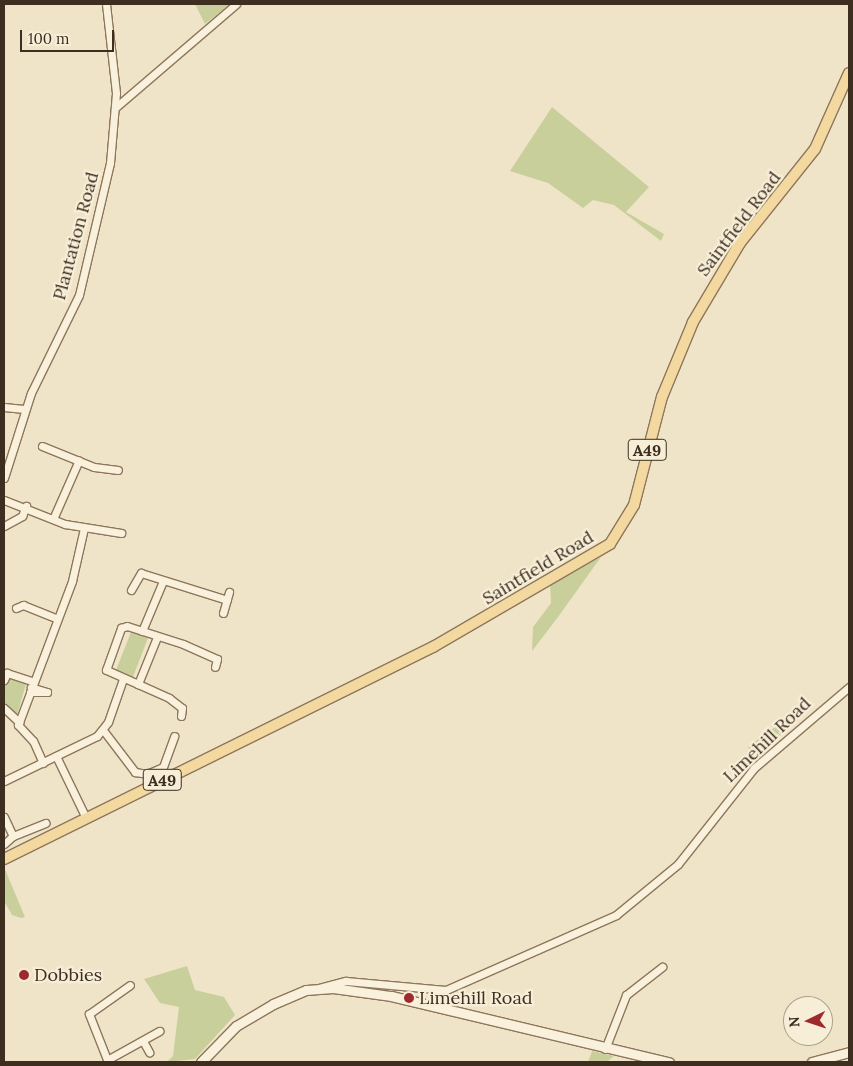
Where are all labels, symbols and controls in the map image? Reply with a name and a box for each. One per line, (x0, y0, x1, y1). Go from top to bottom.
scale bar (22, 20, 116, 52)
text: 100 m (28, 29, 69, 48)
street label: Saintfield Road (693, 167, 785, 281)
street label: Plantation Road (49, 170, 103, 302)
road number: A49 (627, 436, 667, 464)
street label: Saintfield Road (479, 526, 597, 610)
street label: Limehill Road (719, 693, 815, 787)
road number: A49 (142, 766, 182, 794)
place label: Dobbies (34, 964, 102, 986)
marker: Dobbies (18, 969, 30, 981)
place label: Limehill Road (419, 987, 532, 1009)
marker: Limehill Road (403, 992, 415, 1004)
north arrow (783, 996, 833, 1046)
text: N (785, 1016, 803, 1028)

